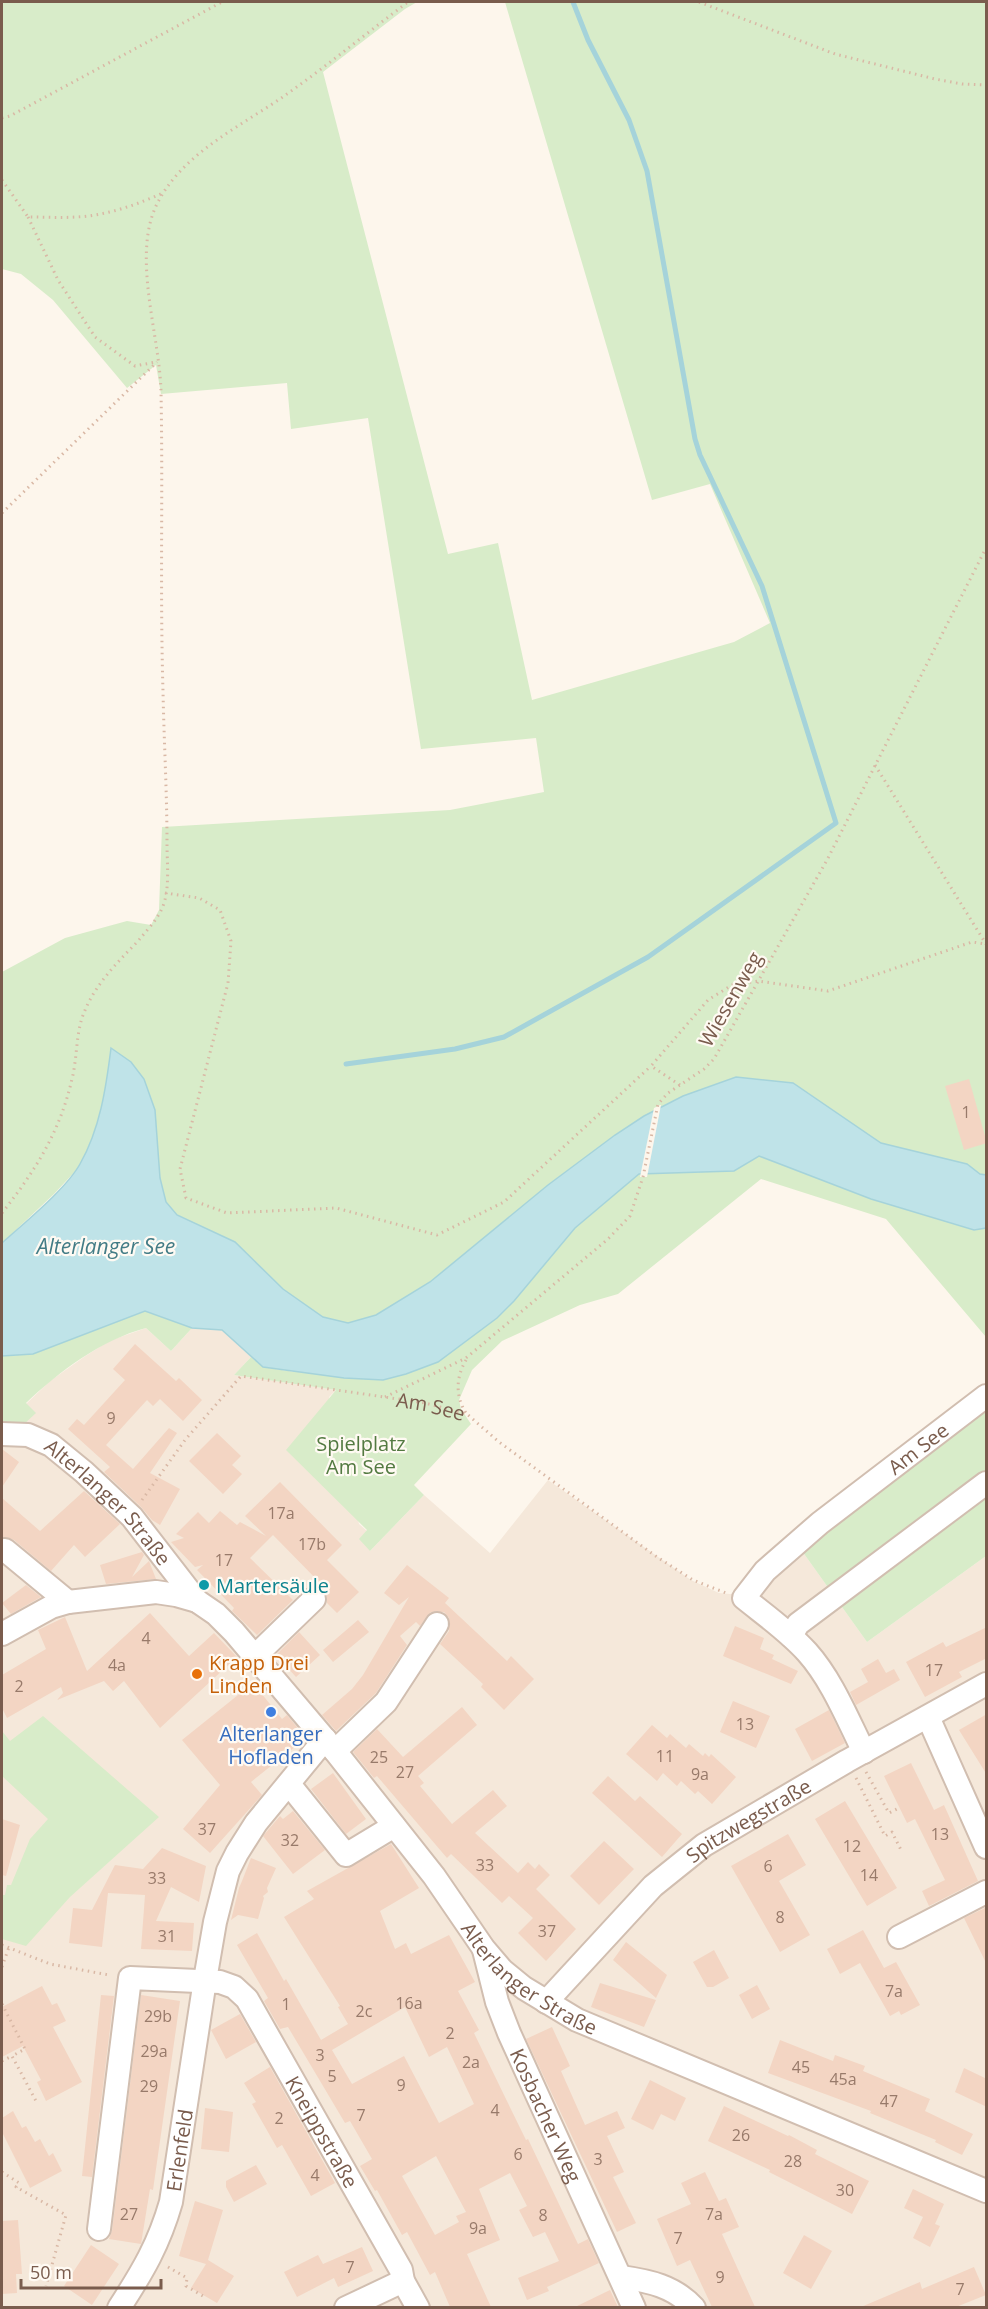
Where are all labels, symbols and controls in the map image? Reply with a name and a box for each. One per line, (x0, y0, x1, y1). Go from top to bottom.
street label: Wiesenweg (692, 947, 768, 1051)
house number: 1 (961, 1101, 971, 1123)
water label: Alterlanger See (35, 1232, 175, 1260)
street label: Am See (395, 1385, 468, 1426)
house number: 9 (106, 1407, 116, 1429)
street label: Am See (882, 1416, 954, 1480)
park label: Spielplatz Am See (316, 1430, 406, 1480)
street label: Alterlanger Straße (40, 1432, 178, 1570)
house number: 17a (267, 1502, 295, 1524)
house number: 17b (298, 1533, 326, 1555)
house number: 17 (215, 1549, 233, 1571)
place label: Martersäule (216, 1572, 329, 1599)
marker: Martersäule (197, 1578, 211, 1592)
house number: 4 (141, 1627, 151, 1649)
place label: Krapp Drei Linden (209, 1649, 309, 1699)
house number: 4a (108, 1654, 126, 1676)
house number: 17 (925, 1659, 943, 1681)
marker: Krapp Drei Linden (190, 1667, 204, 1681)
house number: 2 (14, 1675, 24, 1697)
marker: Alterlanger Hofladen (264, 1705, 278, 1719)
house number: 13 (736, 1713, 754, 1735)
place label: Alterlanger Hofladen (220, 1720, 322, 1770)
house number: 11 (656, 1745, 674, 1767)
house number: 25 (370, 1746, 388, 1768)
house number: 27 (396, 1761, 414, 1783)
house number: 9a (691, 1763, 709, 1785)
street label: Spitzwegstraße (680, 1772, 816, 1868)
house number: 37 (198, 1818, 216, 1840)
house number: 13 (931, 1823, 949, 1845)
house number: 32 (281, 1829, 299, 1851)
house number: 12 (843, 1835, 861, 1857)
house number: 33 (476, 1854, 494, 1876)
house number: 6 (763, 1855, 773, 1877)
house number: 14 (860, 1864, 878, 1886)
house number: 33 (148, 1867, 166, 1889)
house number: 8 (775, 1906, 785, 1928)
street label: Alterlanger Straße (456, 1916, 601, 2041)
house number: 37 (538, 1920, 556, 1942)
house number: 31 (158, 1925, 176, 1947)
house number: 7a (885, 1980, 903, 2002)
house number: 16a (395, 1992, 423, 2014)
house number: 1 (281, 1993, 291, 2015)
house number: 2c (356, 2000, 373, 2022)
house number: 29b (144, 2005, 172, 2027)
house number: 2 (445, 2022, 455, 2044)
house number: 29a (140, 2040, 168, 2062)
house number: 3 (315, 2044, 325, 2066)
street label: Kosbacher Weg (504, 2044, 588, 2186)
house number: 2a (462, 2051, 480, 2073)
house number: 45 (792, 2056, 810, 2078)
house number: 5 (327, 2065, 337, 2087)
house number: 45a (829, 2068, 857, 2090)
street label: Kneippstraße (280, 2071, 365, 2193)
house number: 9 (396, 2074, 406, 2096)
house number: 29 (140, 2075, 158, 2097)
house number: 47 (880, 2090, 898, 2112)
house number: 4 (490, 2099, 500, 2121)
house number: 7 (356, 2104, 366, 2126)
street label: Erlenfeld (159, 2107, 199, 2193)
house number: 2 (274, 2107, 284, 2129)
house number: 26 (732, 2124, 750, 2146)
house number: 6 (513, 2143, 523, 2165)
house number: 3 (593, 2148, 603, 2170)
house number: 28 (784, 2150, 802, 2172)
house number: 4 (310, 2164, 320, 2186)
house number: 30 (836, 2179, 854, 2201)
house number: 27 (120, 2203, 138, 2225)
house number: 7a (705, 2203, 723, 2225)
house number: 8 (538, 2204, 548, 2226)
house number: 9a (469, 2217, 487, 2239)
house number: 7 (673, 2227, 683, 2249)
scale bar (21, 2252, 160, 2290)
house number: 7 (345, 2256, 355, 2278)
text: 50 m (30, 2260, 72, 2284)
house number: 9 (715, 2266, 725, 2288)
house number: 7 (955, 2278, 965, 2300)

